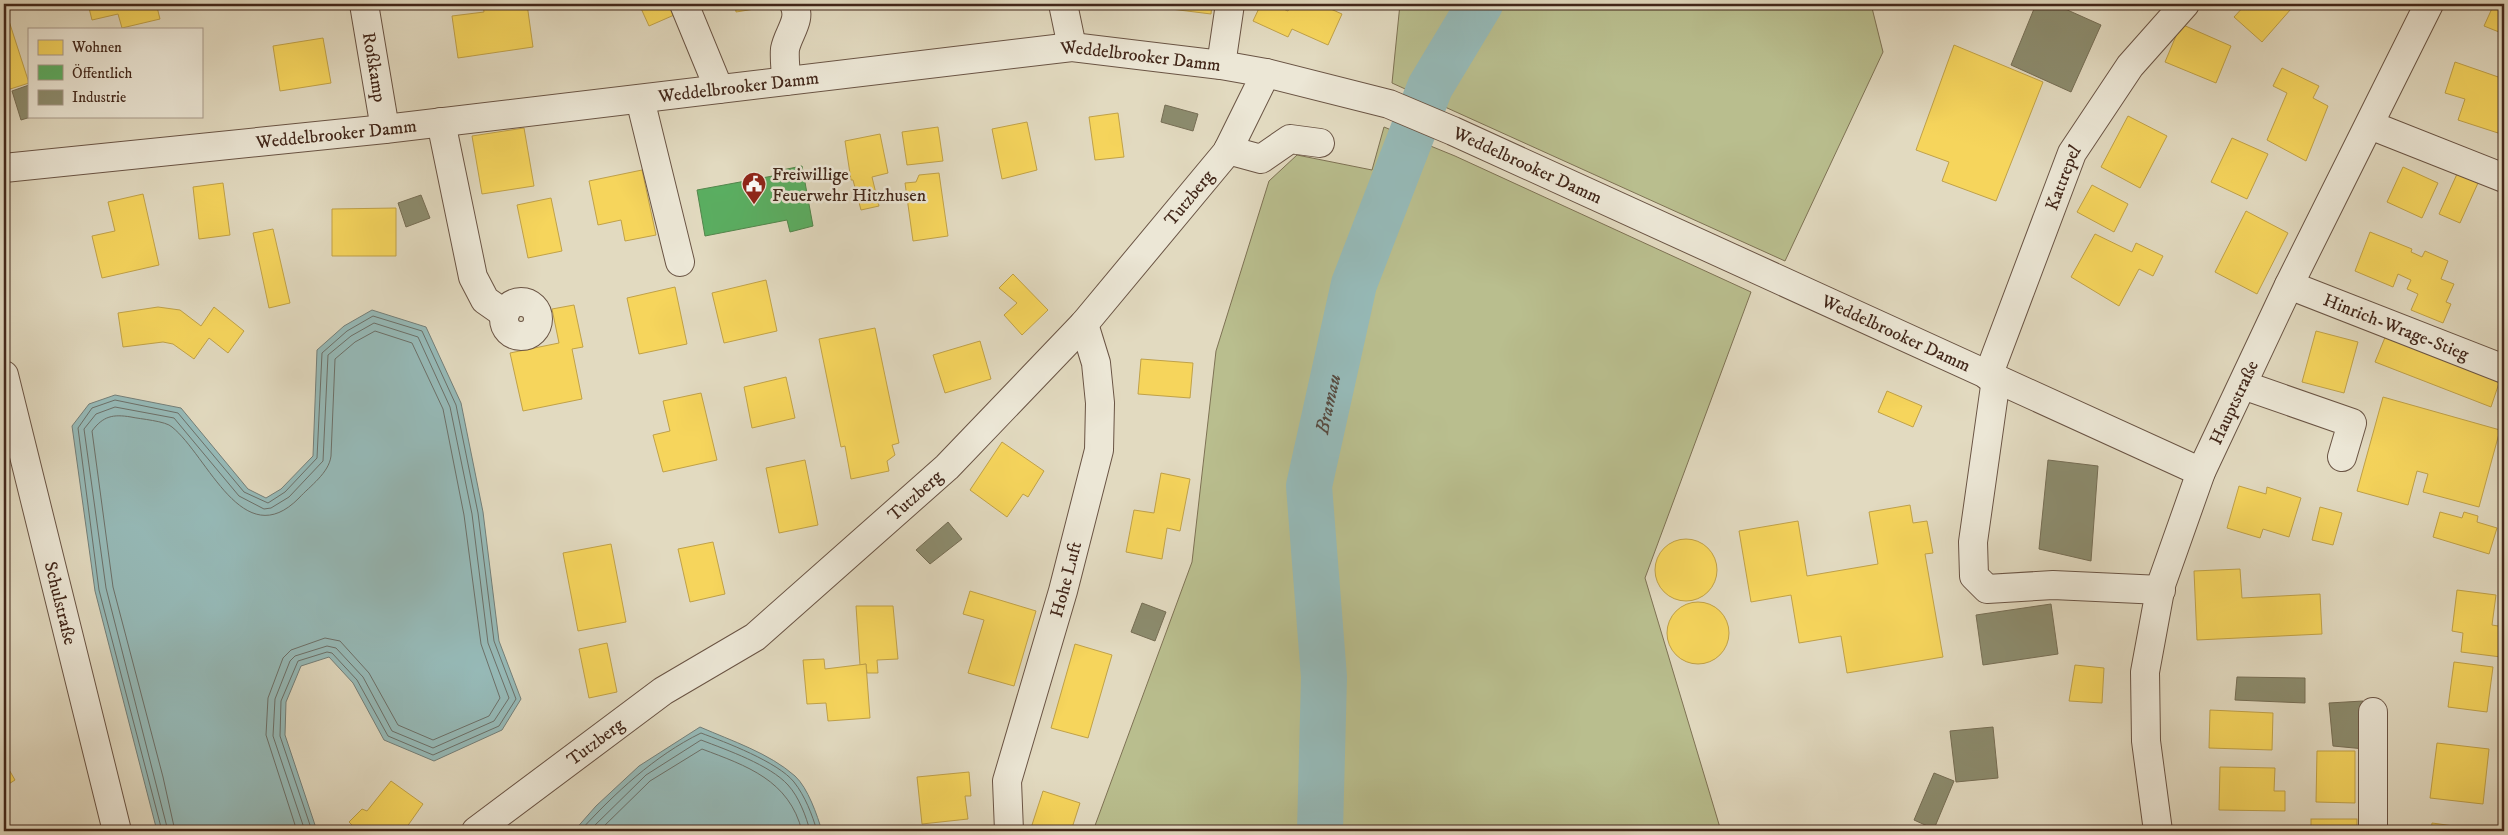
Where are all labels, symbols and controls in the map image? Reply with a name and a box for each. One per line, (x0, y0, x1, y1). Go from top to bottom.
legend (28, 28, 202, 118)
street label: Roßkamp (357, 31, 390, 104)
street label: Weddelbrooker Damm (1058, 36, 1222, 77)
text: Wohnen (71, 38, 122, 57)
text: Öffentlich (72, 64, 133, 83)
street label: Weddelbrooker Damm (656, 67, 820, 108)
text: Industrie (72, 88, 126, 107)
street label: Weddelbrooker Damm (254, 115, 418, 154)
street label: Weddelbrooker Damm (1448, 122, 1605, 209)
street label: Kattrepel (2041, 141, 2087, 214)
place label: Freiwillige Feuerwehr Hitzhusen (772, 164, 927, 207)
street label: Tutzberg (1160, 166, 1219, 231)
public building icon: Freiwillige Feuerwehr Hitzhusen (741, 171, 767, 205)
street label: Hinrich-Wrage-Stieg (2320, 289, 2472, 366)
street label: Weddelbrooker Damm (1817, 290, 1974, 377)
street label: Hauptstraße (2205, 357, 2264, 449)
water label: Bramau (1311, 372, 1347, 437)
street label: Tutzberg (884, 466, 948, 526)
street label: Hohe Luft (1046, 539, 1087, 620)
street label: Schulstraße (39, 559, 80, 647)
street label: Tutzberg (563, 714, 629, 771)

